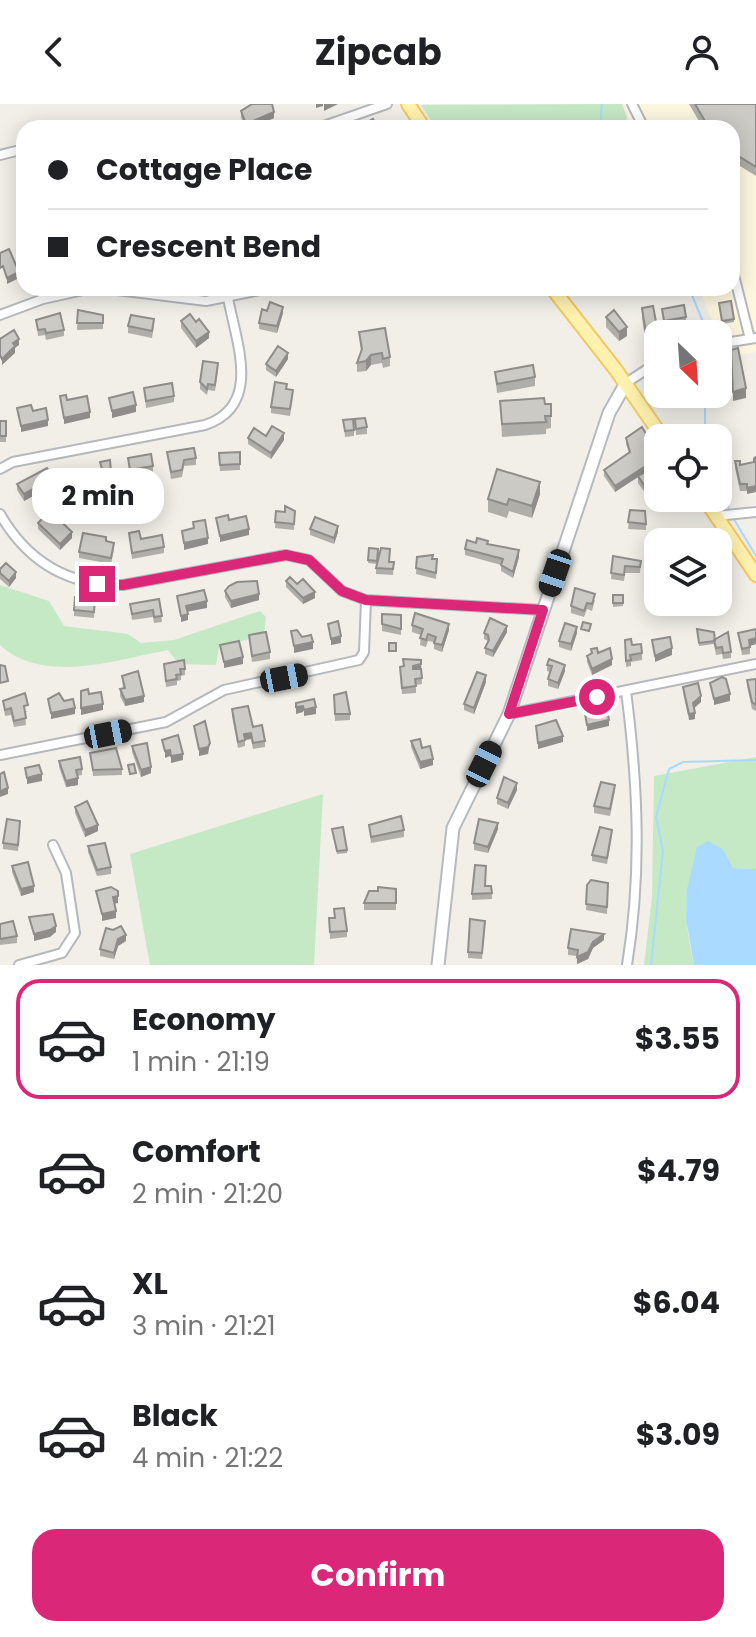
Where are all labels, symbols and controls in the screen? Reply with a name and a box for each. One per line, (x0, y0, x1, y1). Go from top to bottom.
text: Zipcab (314, 27, 442, 78)
icon: back (32, 30, 76, 74)
icon: person (680, 30, 724, 74)
text: Cottage Place (96, 148, 312, 191)
text: Crescent Bend (96, 225, 321, 268)
north arrow (644, 320, 732, 408)
map controls (644, 320, 732, 616)
button: locate (644, 424, 732, 512)
callout: 2 min (31, 468, 163, 524)
text: 2 min (61, 478, 135, 514)
button: layers (644, 528, 732, 616)
car (536, 546, 574, 600)
route end (79, 566, 115, 602)
car (258, 662, 310, 694)
route start (579, 679, 615, 715)
car (82, 718, 134, 750)
car (463, 737, 505, 791)
text: Economy (132, 998, 276, 1041)
icon: car (36, 1003, 108, 1075)
text: $3.55 (635, 1017, 720, 1060)
text: 1 min · 21:19 (132, 1044, 270, 1080)
text: Comfort (132, 1130, 261, 1173)
icon: car (36, 1135, 108, 1207)
text: $4.79 (637, 1149, 720, 1192)
text: 2 min · 21:20 (132, 1176, 283, 1212)
text: XL (132, 1262, 168, 1305)
icon: car (36, 1267, 108, 1339)
text: $6.04 (633, 1281, 720, 1324)
text: 3 min · 21:21 (132, 1308, 276, 1344)
text: Black (132, 1394, 218, 1437)
icon: car (36, 1399, 108, 1471)
text: $3.09 (636, 1413, 720, 1456)
text: 4 min · 21:22 (132, 1440, 283, 1476)
button: Confirm (32, 1529, 724, 1621)

